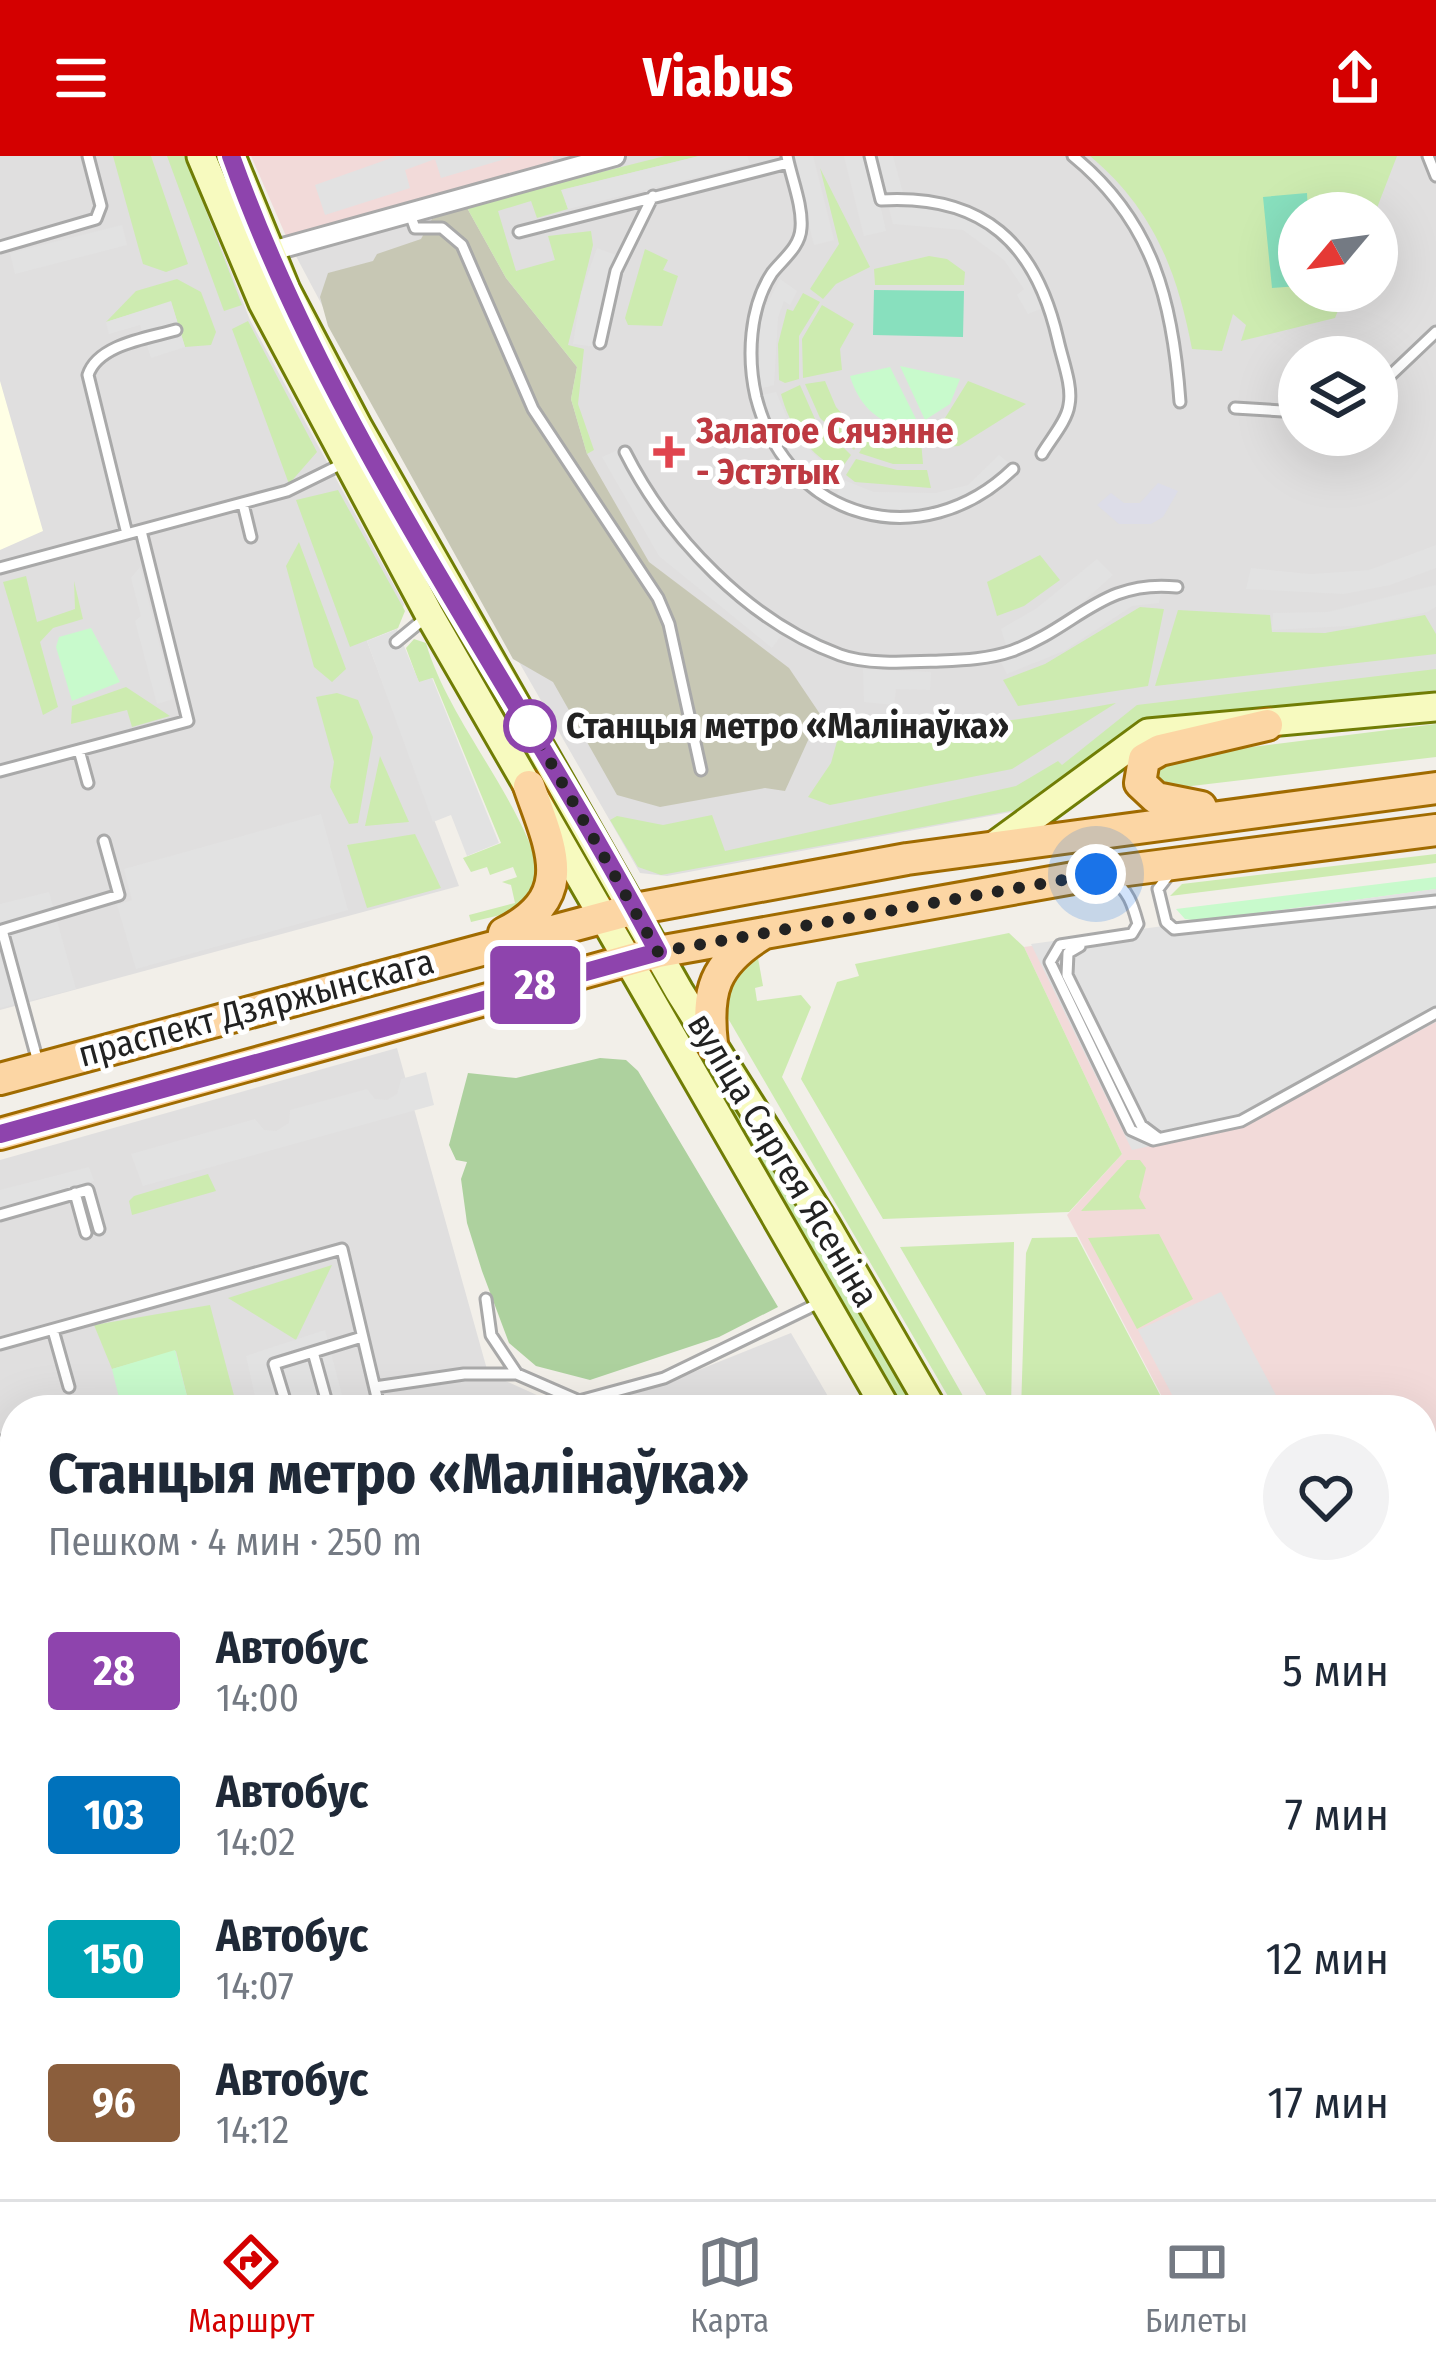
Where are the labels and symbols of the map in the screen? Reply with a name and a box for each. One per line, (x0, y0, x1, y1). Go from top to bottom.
north arrow (1278, 192, 1398, 312)
place label: Залатое Сячэнне - Эстэтык (695, 409, 954, 494)
marker: Залатое Сячэнне - Эстэтык (653, 436, 685, 468)
marker: Станцыя метро «Малінаўка» (505, 701, 555, 751)
place label: Станцыя метро «Малінаўка» (566, 704, 1009, 748)
your location (1066, 844, 1126, 904)
street label: праспект Дзяржынскага (73, 939, 439, 1077)
line badge: 28 (481, 946, 589, 1024)
street label: вуліца Сяргея Ясеніна (678, 1005, 888, 1315)

